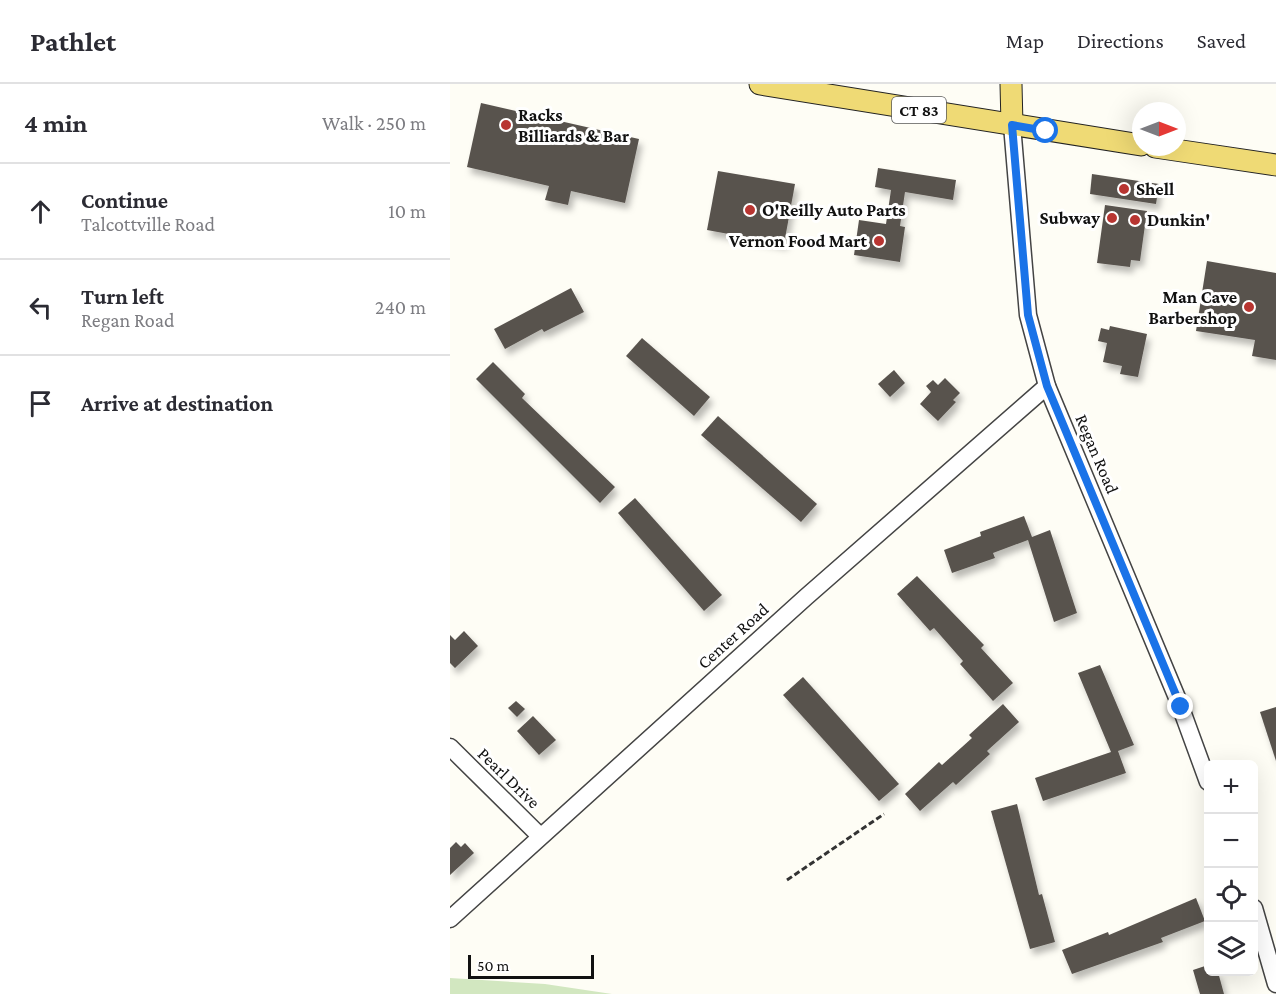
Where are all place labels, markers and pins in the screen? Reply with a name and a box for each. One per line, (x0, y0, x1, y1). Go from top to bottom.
place label: Racks Billiards & Bar (518, 105, 629, 146)
marker: Racks Billiards & Bar (499, 118, 513, 132)
place label: Shell (1136, 179, 1174, 199)
marker: Shell (1117, 182, 1131, 196)
place label: O'Reilly Auto Parts (762, 200, 906, 220)
marker: O'Reilly Auto Parts (743, 203, 757, 217)
place label: Subway (1040, 208, 1100, 228)
place label: Dunkin' (1147, 210, 1210, 230)
marker: Subway (1105, 211, 1119, 225)
marker: Dunkin' (1128, 213, 1142, 227)
place label: Vernon Food Mart (728, 231, 868, 251)
marker: Vernon Food Mart (872, 234, 886, 248)
place label: Man Cave Barbershop (1148, 287, 1237, 328)
marker: Man Cave Barbershop (1242, 300, 1256, 314)

